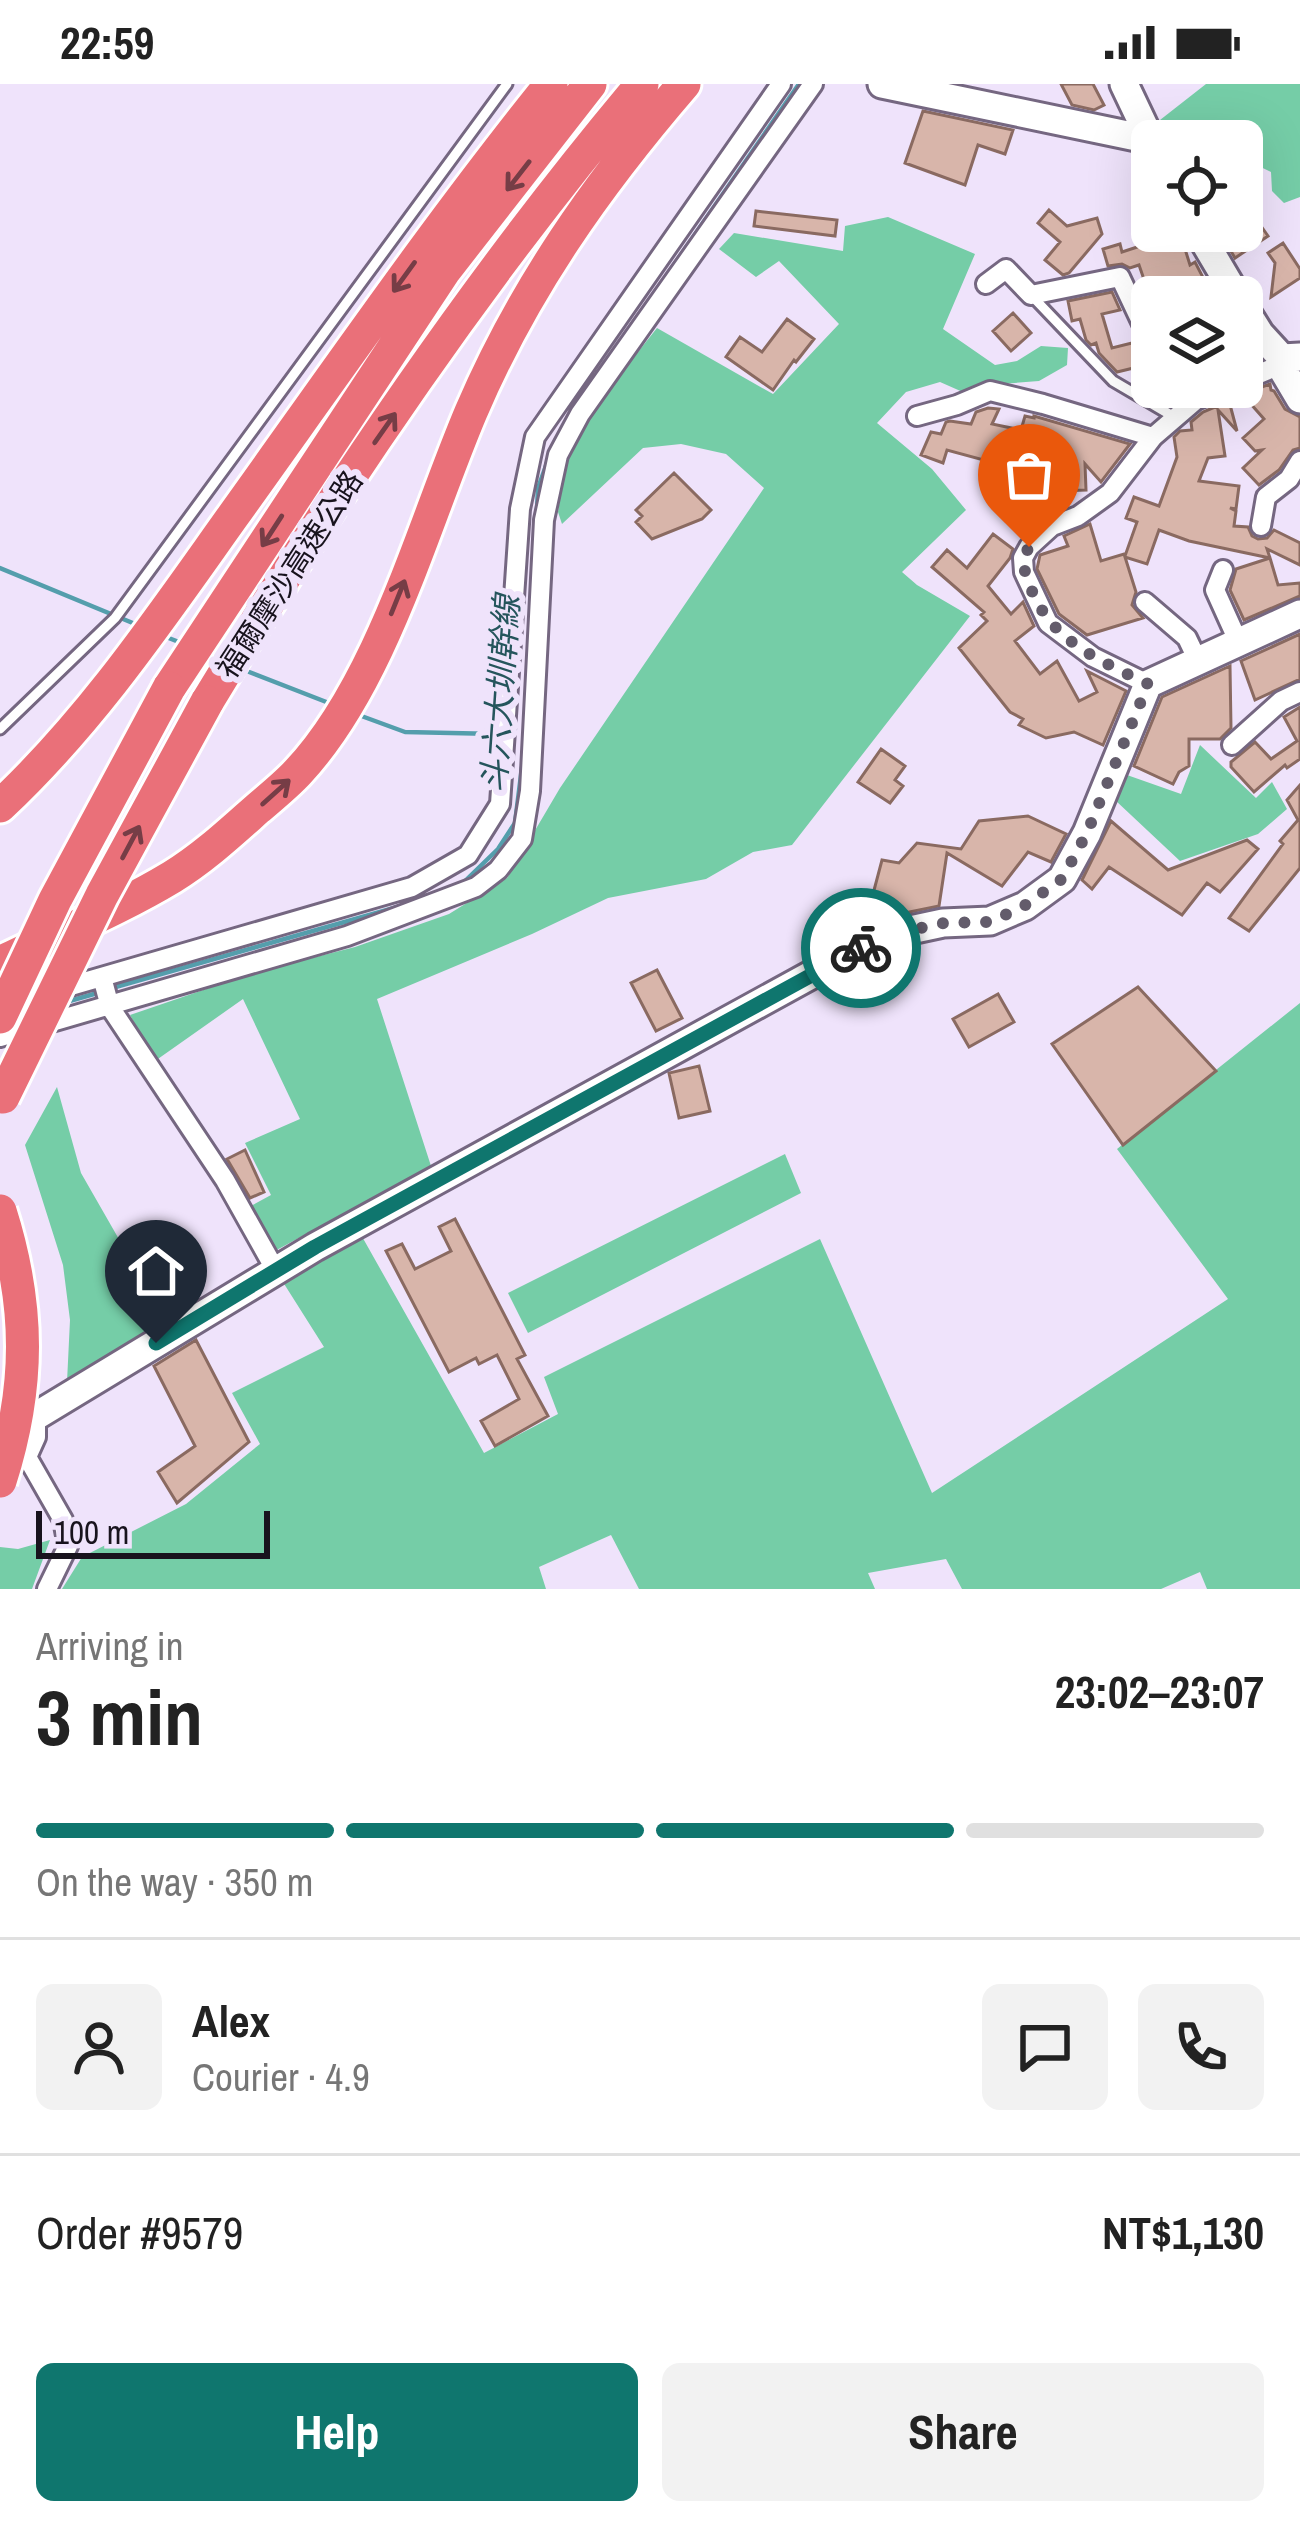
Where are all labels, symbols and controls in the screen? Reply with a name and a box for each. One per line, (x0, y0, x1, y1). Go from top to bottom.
text: 22:59 (60, 12, 154, 73)
map controls (1131, 120, 1263, 408)
button: locate (1131, 120, 1263, 252)
one-way arrow (505, 159, 532, 191)
one-way arrow (392, 260, 417, 293)
button: layers (1131, 276, 1263, 408)
one-way arrow (372, 412, 397, 445)
pin (978, 424, 1080, 547)
icon: bag (996, 442, 1062, 508)
street label: 福爾摩沙高速公路 (207, 462, 371, 686)
one-way arrow (260, 514, 285, 548)
one-way arrow (388, 579, 410, 616)
water label: 斗六大圳幹線 (471, 590, 529, 794)
one-way arrow (261, 779, 291, 806)
one-way arrow (120, 825, 143, 860)
courier (801, 888, 921, 1008)
icon: bike (828, 915, 894, 981)
pin (105, 1220, 207, 1343)
icon: home (123, 1238, 189, 1304)
scale bar (36, 1505, 270, 1558)
text: 100 m (54, 1510, 129, 1554)
text: Arriving in (36, 1620, 184, 1672)
text: 23:02–23:07 (1055, 1661, 1264, 1722)
text: 3 min (36, 1664, 203, 1769)
text: On the way · 350 m (36, 1856, 313, 1908)
button: person (36, 1984, 162, 2110)
button: chat (982, 1984, 1108, 2110)
button: phone (1138, 1984, 1264, 2110)
text: Alex (192, 1990, 270, 2051)
text: Courier · 4.9 (192, 2051, 370, 2103)
text: Order #9579 (36, 2202, 243, 2263)
text: NT$1,130 (1102, 2202, 1264, 2263)
button: Help (36, 2363, 638, 2501)
button: Share (662, 2363, 1264, 2501)

